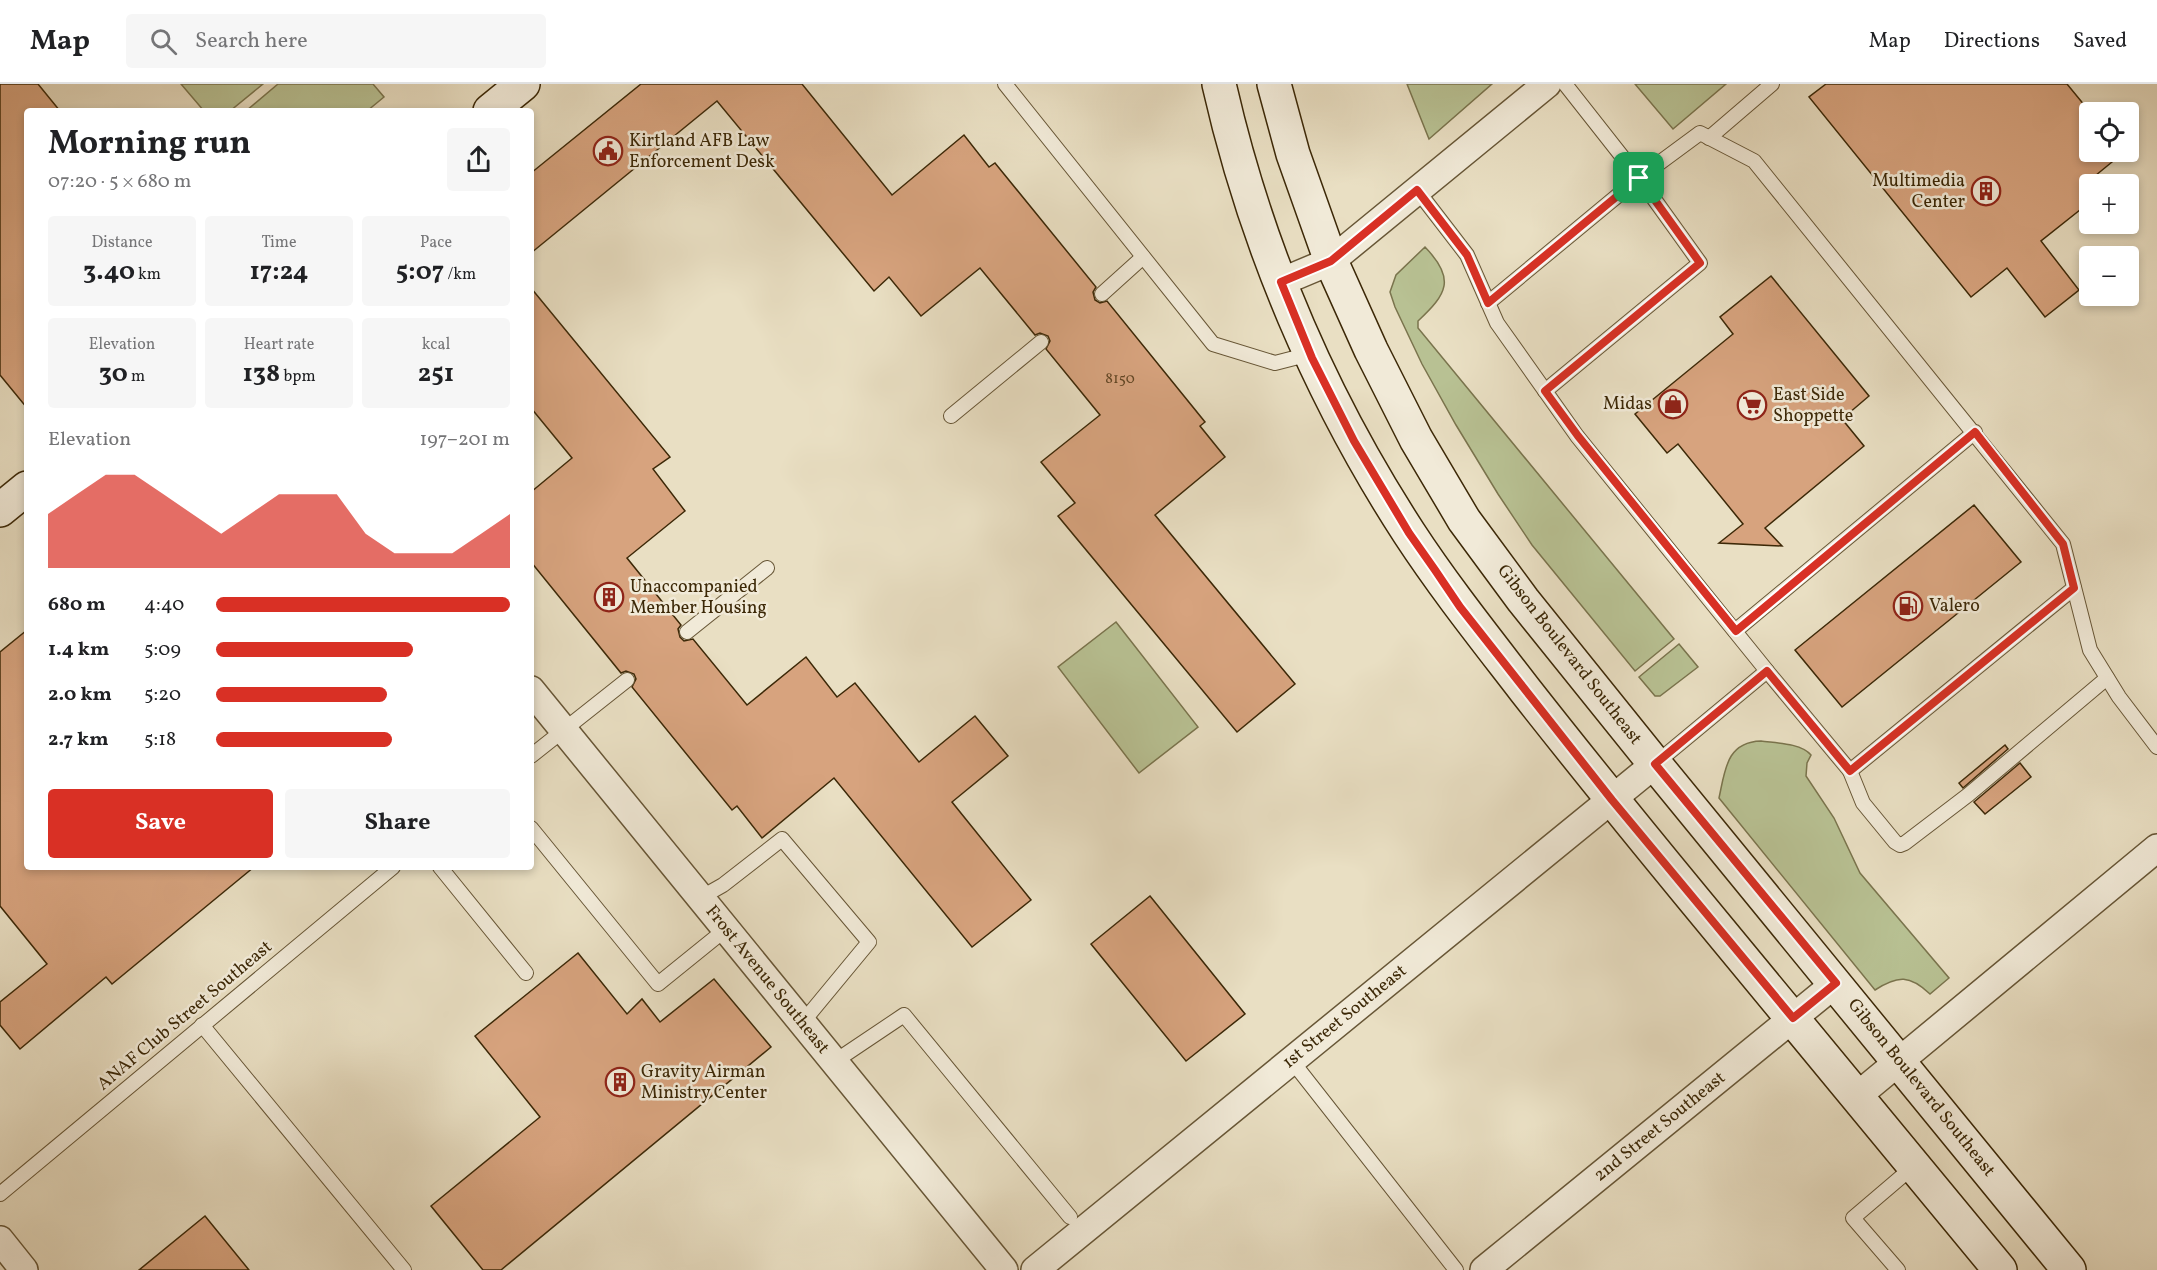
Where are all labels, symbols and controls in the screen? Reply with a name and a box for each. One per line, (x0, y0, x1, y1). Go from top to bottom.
search box (126, 14, 546, 68)
text: Map (30, 22, 90, 61)
icon: search (147, 25, 180, 58)
text: Search here (195, 26, 308, 57)
text: Map (1869, 27, 1911, 56)
text: Directions (1944, 27, 2040, 56)
text: Saved (2073, 27, 2127, 56)
map controls (2079, 102, 2139, 306)
button: locate (2079, 102, 2139, 162)
text: Morning run (48, 122, 251, 168)
button: share (447, 128, 510, 191)
place label: Kirtland AFB Law Enforcement Desk (629, 129, 775, 175)
public building icon: Kirtland AFB Law Enforcement Desk (592, 135, 624, 167)
pin (1613, 152, 1664, 203)
icon: arrive (1622, 161, 1655, 194)
text: 07:20 · 5 × 680 m (48, 168, 192, 196)
place label: Multimedia Center (1872, 169, 1965, 215)
button: + (2079, 174, 2139, 234)
building icon: Multimedia Center (1970, 175, 2002, 207)
text: Distance (91, 232, 153, 254)
text: Time (261, 232, 297, 254)
text: Pace (420, 232, 452, 254)
button: − (2079, 246, 2139, 306)
text: 3.40 (83, 254, 135, 290)
text: 17:24 (249, 254, 309, 290)
text: 5:07 (396, 254, 444, 290)
text: km (135, 264, 161, 286)
text: /km (444, 264, 476, 286)
text: Elevation (89, 334, 155, 356)
text: Heart rate (244, 334, 314, 356)
text: kcal (422, 334, 450, 356)
text: 30 (99, 356, 128, 392)
text: 138 (242, 356, 280, 392)
text: 251 (418, 356, 454, 392)
text: m (128, 366, 145, 388)
text: bpm (280, 366, 316, 388)
house number: 8150 (1105, 369, 1135, 390)
place label: East Side Shoppette (1773, 383, 1853, 429)
shop icon: Midas (1657, 388, 1689, 420)
supermarket icon: East Side Shoppette (1736, 389, 1768, 421)
place label: Midas (1603, 392, 1652, 417)
text: Elevation (48, 426, 131, 454)
text: 197–201 m (420, 426, 510, 454)
street label: Gibson Boulevard Southeast (1491, 560, 1647, 750)
place label: Unaccompanied Member Housing (630, 575, 767, 621)
building icon: Unaccompanied Member Housing (593, 581, 625, 613)
fuel station icon: Valero (1892, 590, 1924, 622)
text: 680 m (48, 591, 106, 619)
text: 4:40 (144, 591, 184, 619)
place label: Valero (1929, 594, 1980, 619)
text: 1.4 km (48, 636, 109, 664)
text: 5:09 (144, 636, 181, 664)
text: 2.0 km (48, 681, 112, 709)
text: 5:20 (144, 681, 181, 709)
text: 2.7 km (48, 726, 109, 754)
text: 5:18 (144, 726, 176, 754)
button: Save (48, 789, 273, 858)
button: Share (285, 789, 510, 858)
street label: Frost Avenue Southeast (699, 900, 835, 1060)
street label: ANAF Club Street Southeast (92, 935, 278, 1097)
street label: 1st Street Southeast (1277, 959, 1413, 1075)
street label: Gibson Boulevard Southeast (1841, 994, 2001, 1182)
place label: Gravity Airman Ministry Center (641, 1060, 767, 1106)
building icon: Gravity Airman Ministry Center (604, 1066, 636, 1098)
street label: 2nd Street Southeast (1589, 1066, 1731, 1188)

